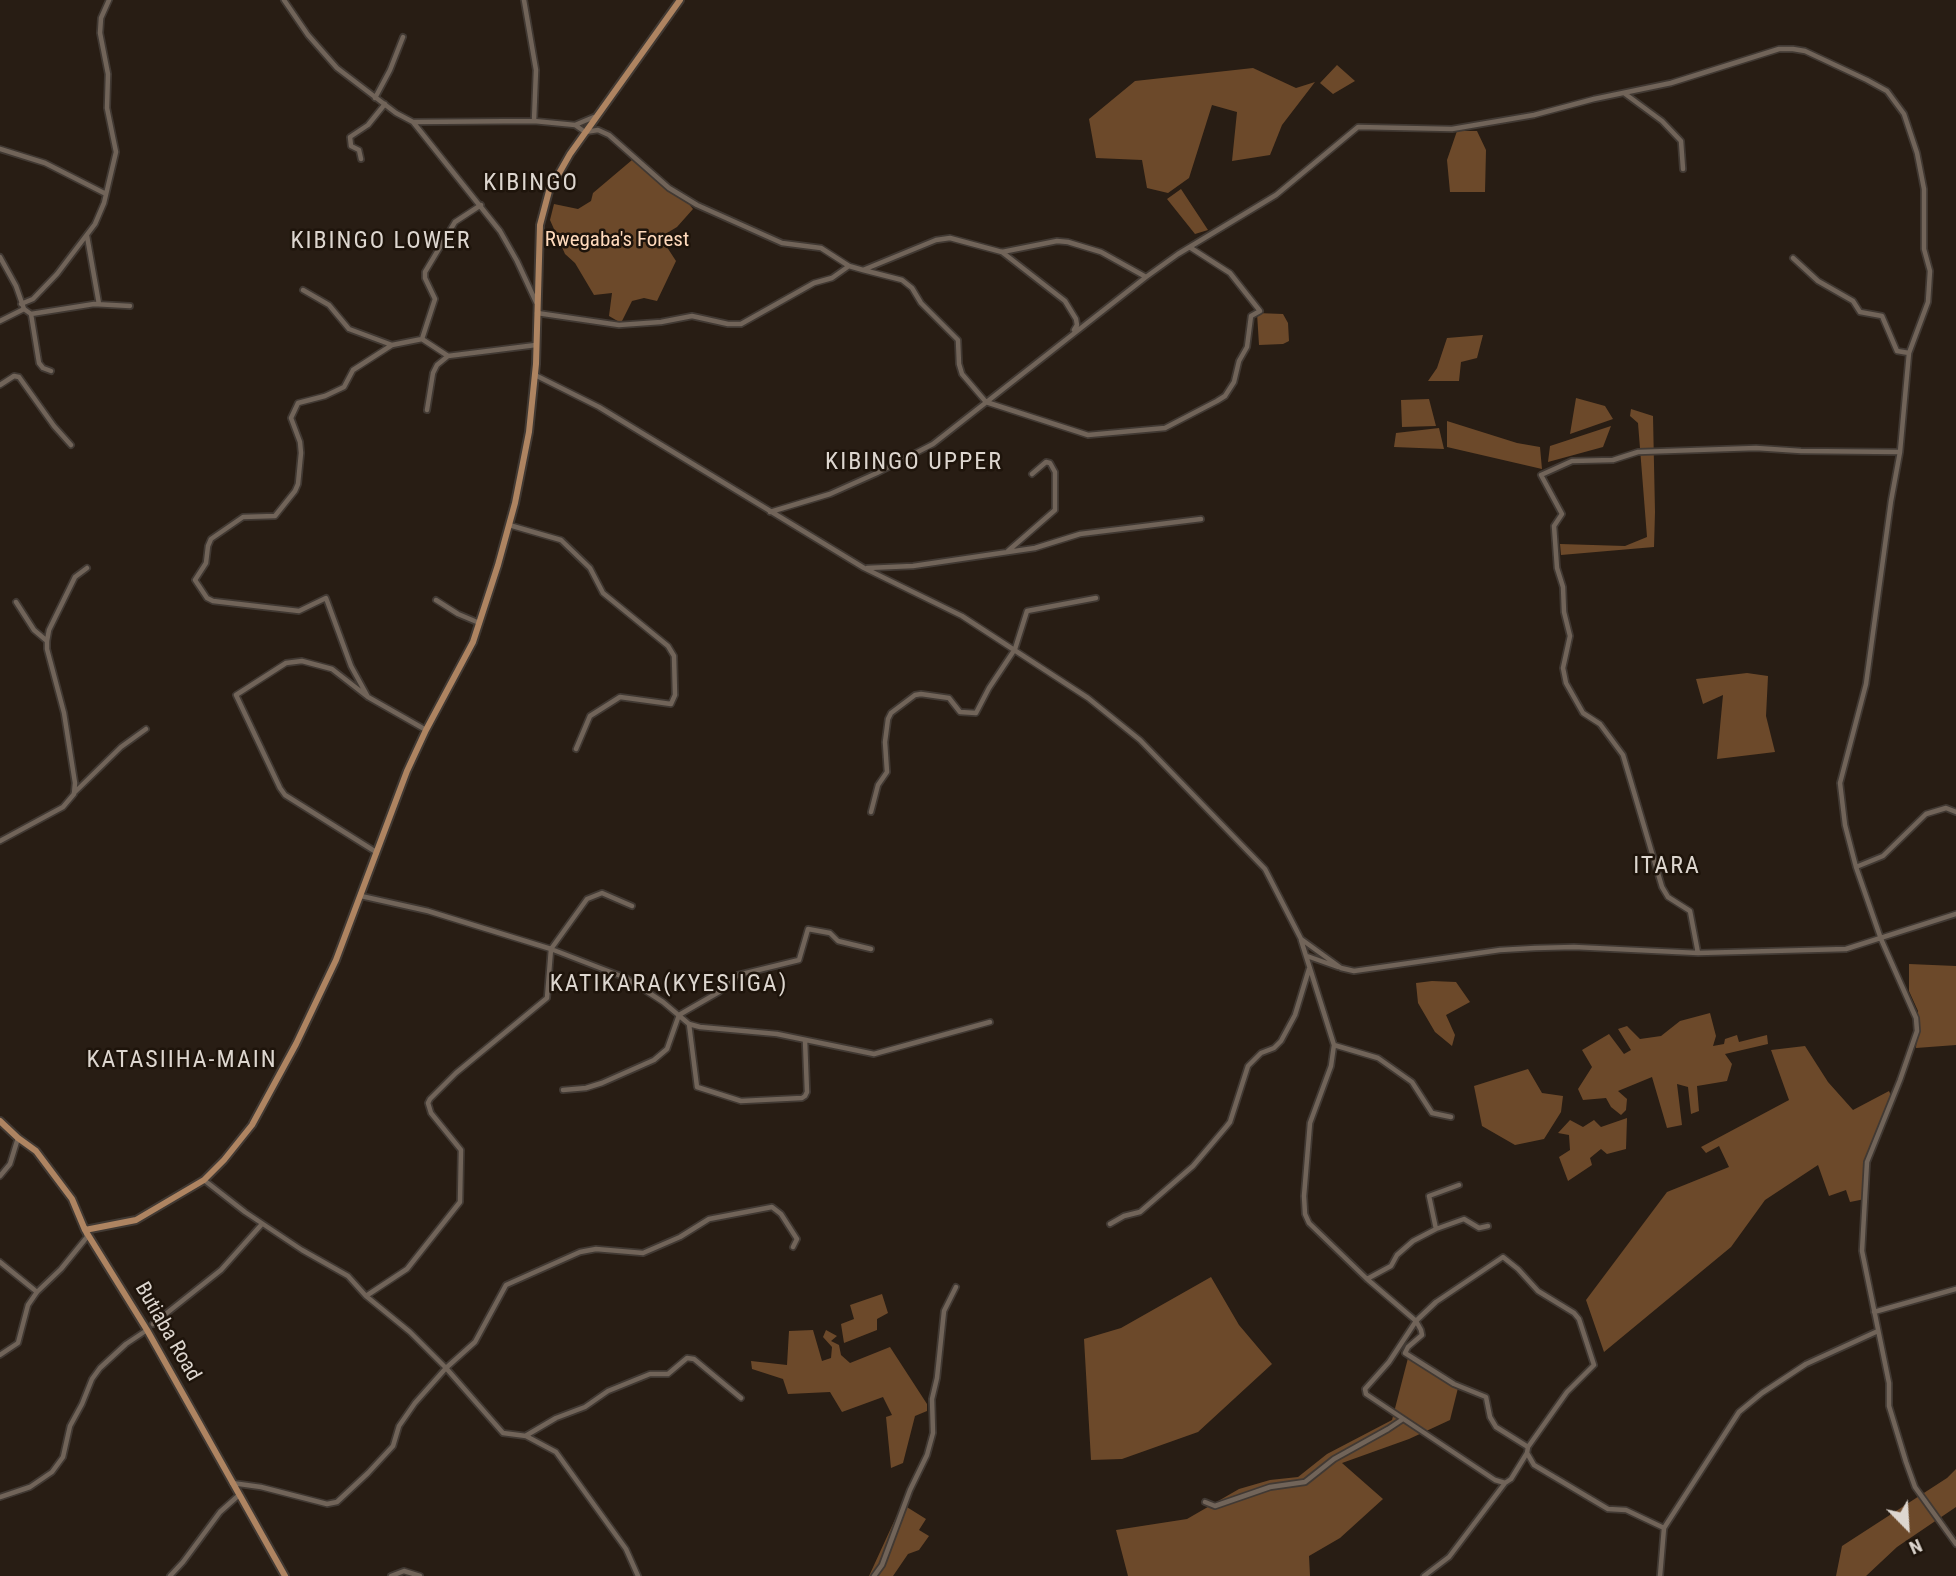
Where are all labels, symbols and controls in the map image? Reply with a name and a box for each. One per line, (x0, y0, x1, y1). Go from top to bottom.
district label: KIBINGO (484, 170, 578, 198)
district label: KIBINGO LOWER (292, 228, 470, 256)
park label: Rwegaba's Forest (545, 228, 689, 254)
district label: KIBINGO UPPER (827, 449, 1001, 477)
district label: ITARA (1634, 853, 1700, 881)
district label: KATIKARA(KYESIIGA) (552, 971, 786, 999)
district label: KATASIIHA-MAIN (88, 1047, 276, 1075)
street label: Butiaba Road (129, 1278, 205, 1386)
north arrow (1872, 1492, 1942, 1562)
text: N (1906, 1534, 1926, 1560)

